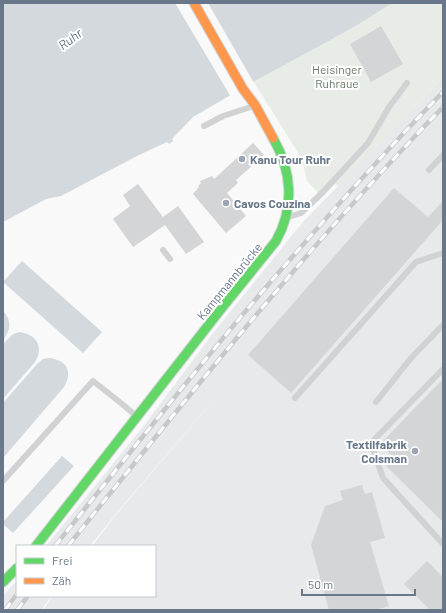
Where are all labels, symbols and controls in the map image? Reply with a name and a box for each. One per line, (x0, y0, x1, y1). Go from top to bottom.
water label: Ruhr (55, 25, 85, 53)
park label: Heisinger Ruhraue (312, 62, 363, 90)
place label: Kanu Tour Ruhr (250, 152, 331, 166)
marker: Kanu Tour Ruhr (237, 154, 247, 164)
place label: Cavos Couzina (234, 196, 310, 210)
marker: Cavos Couzina (221, 198, 231, 208)
street label: Kampmannbrücke (194, 240, 264, 322)
place label: Textilfabrik Colsman (346, 437, 408, 465)
marker: Textilfabrik Colsman (410, 446, 420, 456)
legend (16, 545, 156, 597)
text: Frei (52, 553, 72, 567)
scale bar (302, 571, 415, 597)
text: Zäh (52, 573, 71, 587)
text: 50 m (308, 577, 333, 591)

